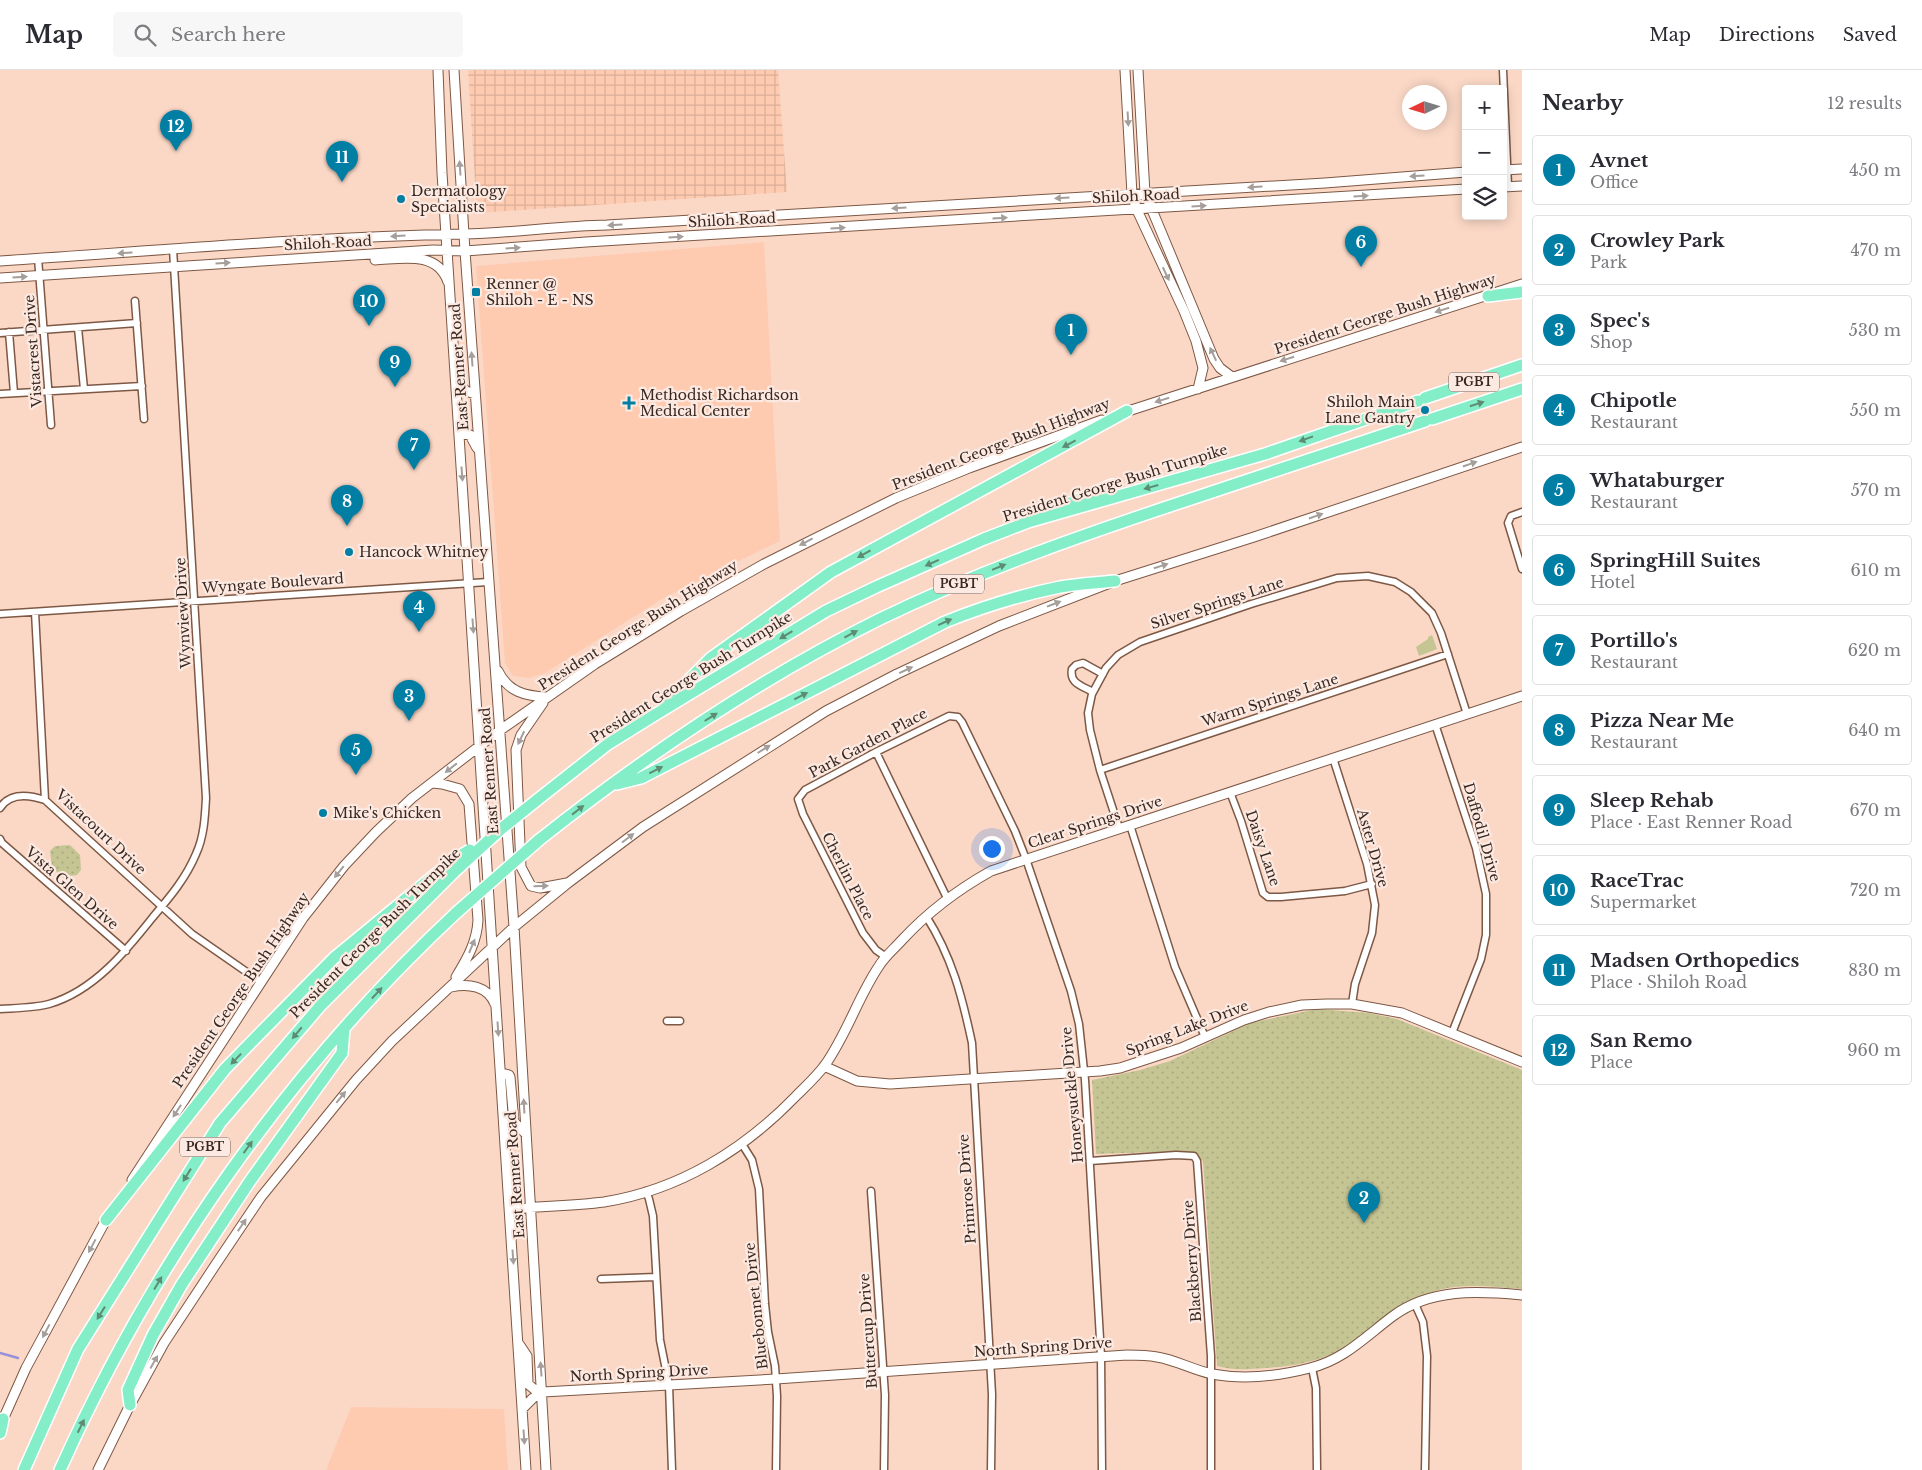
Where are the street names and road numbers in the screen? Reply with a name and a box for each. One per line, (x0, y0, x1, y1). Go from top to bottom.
street label: Shiloh Road (1092, 185, 1181, 207)
street label: Shiloh Road (688, 209, 777, 231)
street label: Shiloh Road (284, 232, 373, 254)
street label: President George Bush Highway (1272, 270, 1498, 358)
street label: Vistacrest Drive (20, 294, 46, 409)
street label: East Renner Road (446, 302, 472, 431)
road number: PGBT (1449, 372, 1499, 392)
street label: President George Bush Highway (890, 394, 1112, 494)
street label: President George Bush Turnpike (1000, 440, 1230, 526)
street label: President George Bush Highway (535, 556, 741, 694)
street label: Wynview Drive (171, 557, 195, 670)
street label: Wyngate Boulevard (201, 569, 345, 597)
street label: Silver Springs Lane (1148, 573, 1286, 633)
road number: PGBT (934, 574, 984, 594)
street label: President George Bush Turnpike (587, 607, 795, 747)
street label: Warm Springs Lane (1198, 669, 1341, 731)
street label: Park Garden Place (806, 704, 930, 782)
street label: East Renner Road (476, 706, 502, 835)
street label: Daffodil Drive (1459, 780, 1505, 884)
street label: Vistacourt Drive (51, 785, 150, 879)
street label: Clear Springs Drive (1026, 792, 1164, 852)
street label: Aster Drive (1353, 806, 1393, 889)
street label: Daisy Lane (1242, 808, 1284, 888)
street label: Cherlin Place (818, 829, 878, 923)
street label: Vista Glen Drive (21, 842, 122, 933)
street label: President George Bush Turnpike (286, 844, 464, 1022)
street label: President George Bush Highway (169, 889, 313, 1091)
street label: Spring Lake Drive (1123, 996, 1251, 1060)
street label: Honeysuckle Drive (1057, 1026, 1087, 1164)
street label: East Renner Road (502, 1110, 528, 1239)
street label: Primrose Drive (954, 1133, 980, 1245)
road number: PGBT (180, 1138, 230, 1156)
street label: Blackberry Drive (1179, 1199, 1205, 1323)
street label: Bluebonnet Drive (740, 1242, 772, 1370)
street label: Buttercup Drive (855, 1273, 881, 1389)
street label: North Spring Drive (973, 1333, 1113, 1361)
street label: North Spring Drive (569, 1360, 709, 1386)

